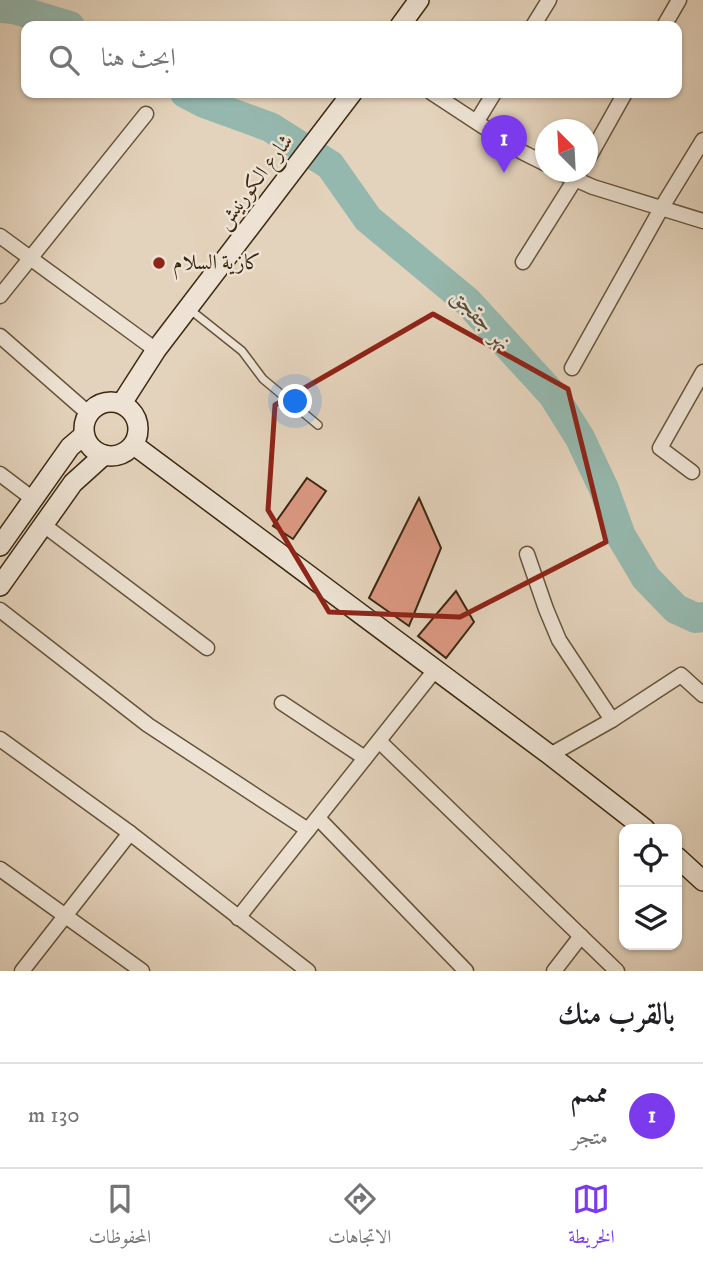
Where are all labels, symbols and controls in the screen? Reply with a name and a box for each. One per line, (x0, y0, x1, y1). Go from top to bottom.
search box (21, 21, 682, 98)
icon: search (45, 41, 83, 79)
text: ابحث هنا (101, 42, 176, 75)
pin: 1 (481, 115, 527, 173)
north arrow (535, 119, 598, 182)
street label: شارع الكورنيش (211, 129, 302, 237)
place label: كازية السلام (173, 250, 261, 280)
marker: كازية السلام (151, 255, 167, 271)
water label: نهر جقجق (444, 283, 518, 357)
your location (278, 384, 312, 418)
map controls (619, 824, 682, 950)
button: locate (619, 824, 682, 887)
button: layers (619, 887, 682, 950)
text: بالقرب منك (558, 997, 675, 1034)
text: مممم (571, 1078, 608, 1111)
text: 130 m (28, 1101, 80, 1130)
text: 1 (648, 1101, 656, 1130)
text: متجر (572, 1123, 608, 1152)
tab: المحفوظات (88, 1180, 151, 1255)
tab: الاتجاهات (328, 1180, 391, 1255)
tab: الخريطة (568, 1180, 615, 1255)

